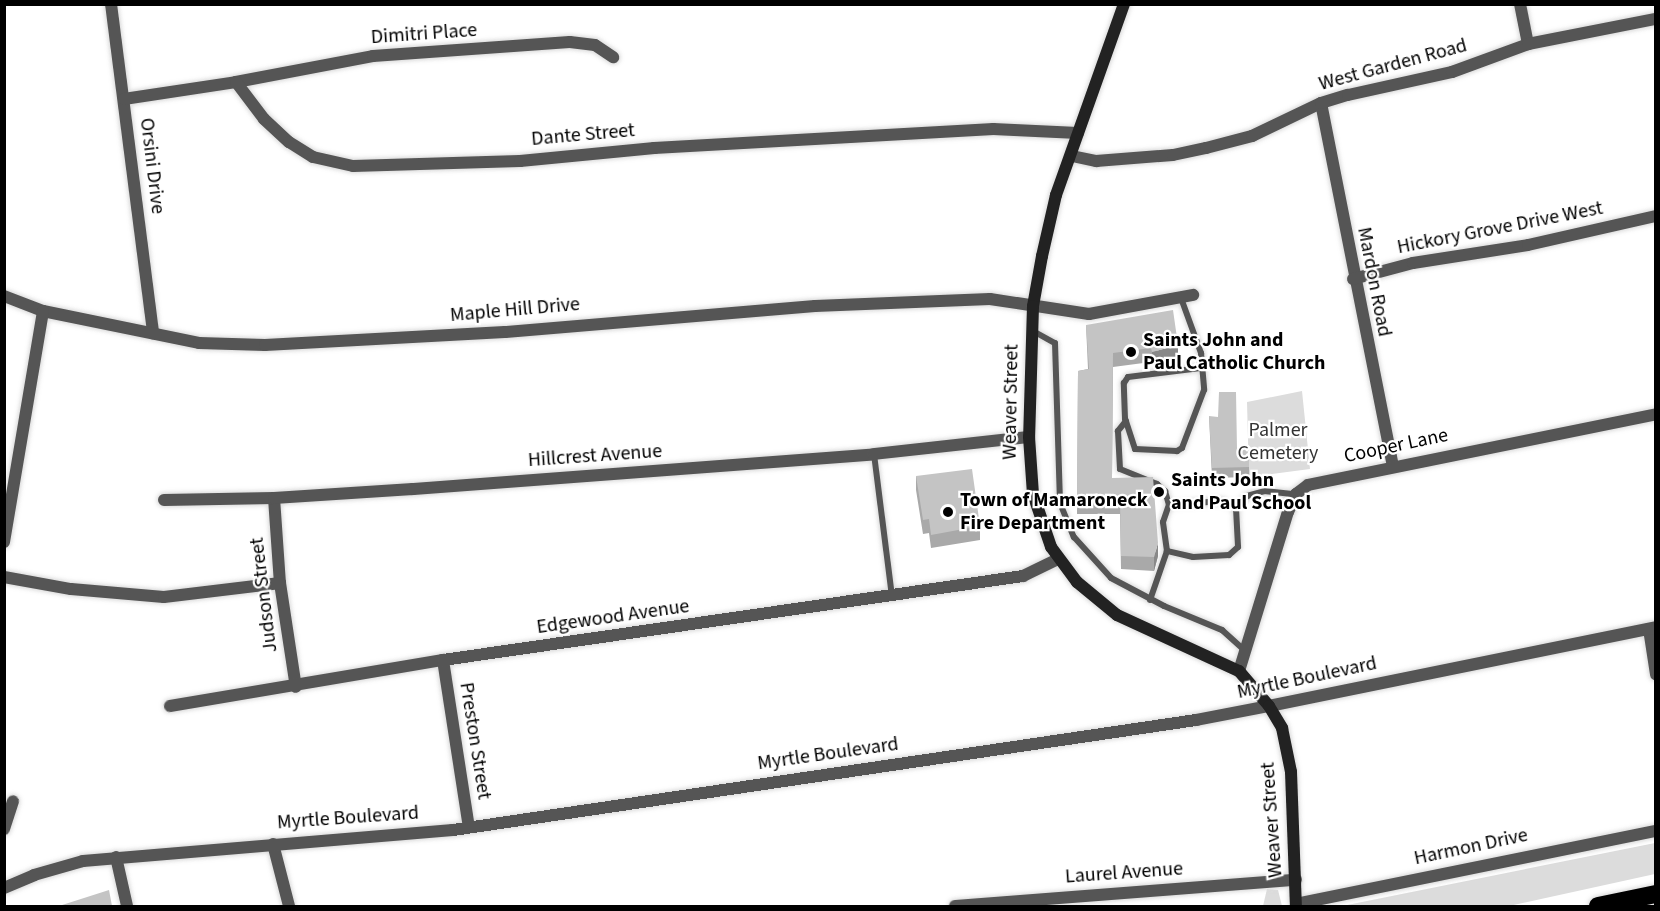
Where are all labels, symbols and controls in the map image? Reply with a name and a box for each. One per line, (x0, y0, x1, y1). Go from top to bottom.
street label: Dimitri Place (370, 18, 478, 50)
street label: West Garden Road (1316, 34, 1470, 96)
street label: Orsini Drive (134, 117, 170, 215)
street label: Dante Street (530, 119, 636, 151)
street label: Hickory Grove Drive West (1395, 196, 1605, 260)
street label: Mardon Road (1352, 225, 1396, 339)
street label: Maple Hill Drive (449, 292, 581, 328)
place label: Saints John and Paul Catholic Church (1143, 328, 1325, 375)
street label: Weaver Street (998, 344, 1024, 460)
marker: Saints John and Paul Catholic Church (1124, 345, 1138, 359)
park label: Palmer Cemetery (1238, 419, 1318, 466)
street label: Cooper Lane (1342, 423, 1450, 469)
street label: Hillcrest Avenue (527, 439, 663, 473)
place label: Saints John and Paul School (1171, 468, 1311, 515)
marker: Saints John and Paul School (1152, 485, 1166, 499)
place label: Town of Mamaroneck Fire Department (960, 488, 1148, 535)
marker: Town of Mamaroneck Fire Department (941, 505, 955, 519)
street label: Judson Street (245, 536, 283, 654)
street label: Edgewood Avenue (535, 594, 691, 640)
street label: Myrtle Boulevard (1235, 651, 1379, 705)
street label: Preston Street (454, 681, 496, 801)
street label: Myrtle Boulevard (756, 732, 900, 776)
street label: Weaver Street (1256, 761, 1288, 879)
street label: Myrtle Boulevard (276, 801, 420, 835)
street label: Harmon Drive (1412, 823, 1530, 871)
street label: Laurel Avenue (1064, 857, 1184, 889)

